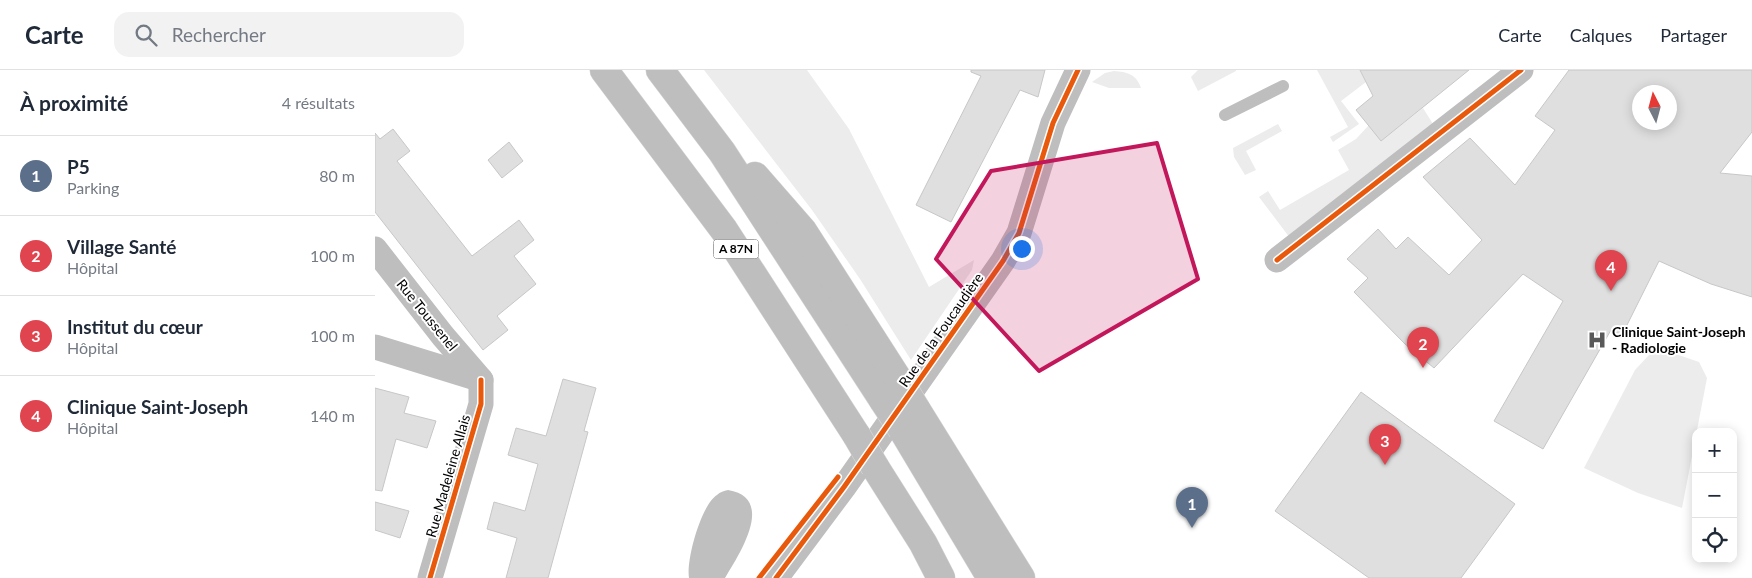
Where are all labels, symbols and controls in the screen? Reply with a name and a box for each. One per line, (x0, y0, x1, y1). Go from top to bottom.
search box (114, 12, 464, 57)
text: Carte (25, 20, 84, 49)
icon: search (132, 21, 160, 49)
text: Rechercher (172, 23, 266, 46)
text: Carte (1498, 24, 1542, 46)
text: Calques (1570, 24, 1632, 46)
text: Partager (1660, 24, 1727, 46)
north arrow (1632, 85, 1677, 130)
text: À proximité (20, 90, 128, 115)
text: 4 résultats (282, 93, 355, 112)
text: P5 (67, 155, 90, 178)
text: 1 (31, 166, 41, 185)
text: 80 m (319, 166, 355, 185)
text: Parking (67, 178, 119, 197)
text: Village Santé (67, 235, 176, 258)
your location (1009, 236, 1035, 262)
road number: A 87N (713, 240, 759, 258)
text: 2 (31, 246, 41, 265)
text: 100 m (310, 246, 355, 265)
pin: 4 (1595, 250, 1627, 291)
text: Hôpital (67, 258, 118, 277)
street label: Rue de la Foucaudière (895, 269, 986, 390)
street label: Rue Toussenel (393, 275, 461, 354)
text: Institut du cœur (67, 315, 203, 338)
place label: Clinique Saint-Joseph - Radiologie (1612, 323, 1746, 356)
text: 3 (31, 326, 41, 345)
text: 100 m (310, 326, 355, 345)
pin: 2 (1407, 327, 1439, 368)
hospital icon: Clinique Saint-Joseph - Radiologie (1586, 329, 1608, 351)
text: Hôpital (67, 338, 118, 357)
text: Clinique Saint-Joseph (67, 395, 248, 418)
text: 4 (31, 406, 41, 425)
text: 140 m (310, 406, 355, 425)
street label: Rue Madeleine Allais (422, 412, 473, 539)
text: Hôpital (67, 418, 118, 437)
pin: 3 (1369, 424, 1401, 465)
map controls (1692, 428, 1737, 563)
button: + (1692, 428, 1737, 473)
button: − (1692, 473, 1737, 518)
pin: 1 (1176, 487, 1208, 528)
button: locate (1692, 518, 1737, 563)

